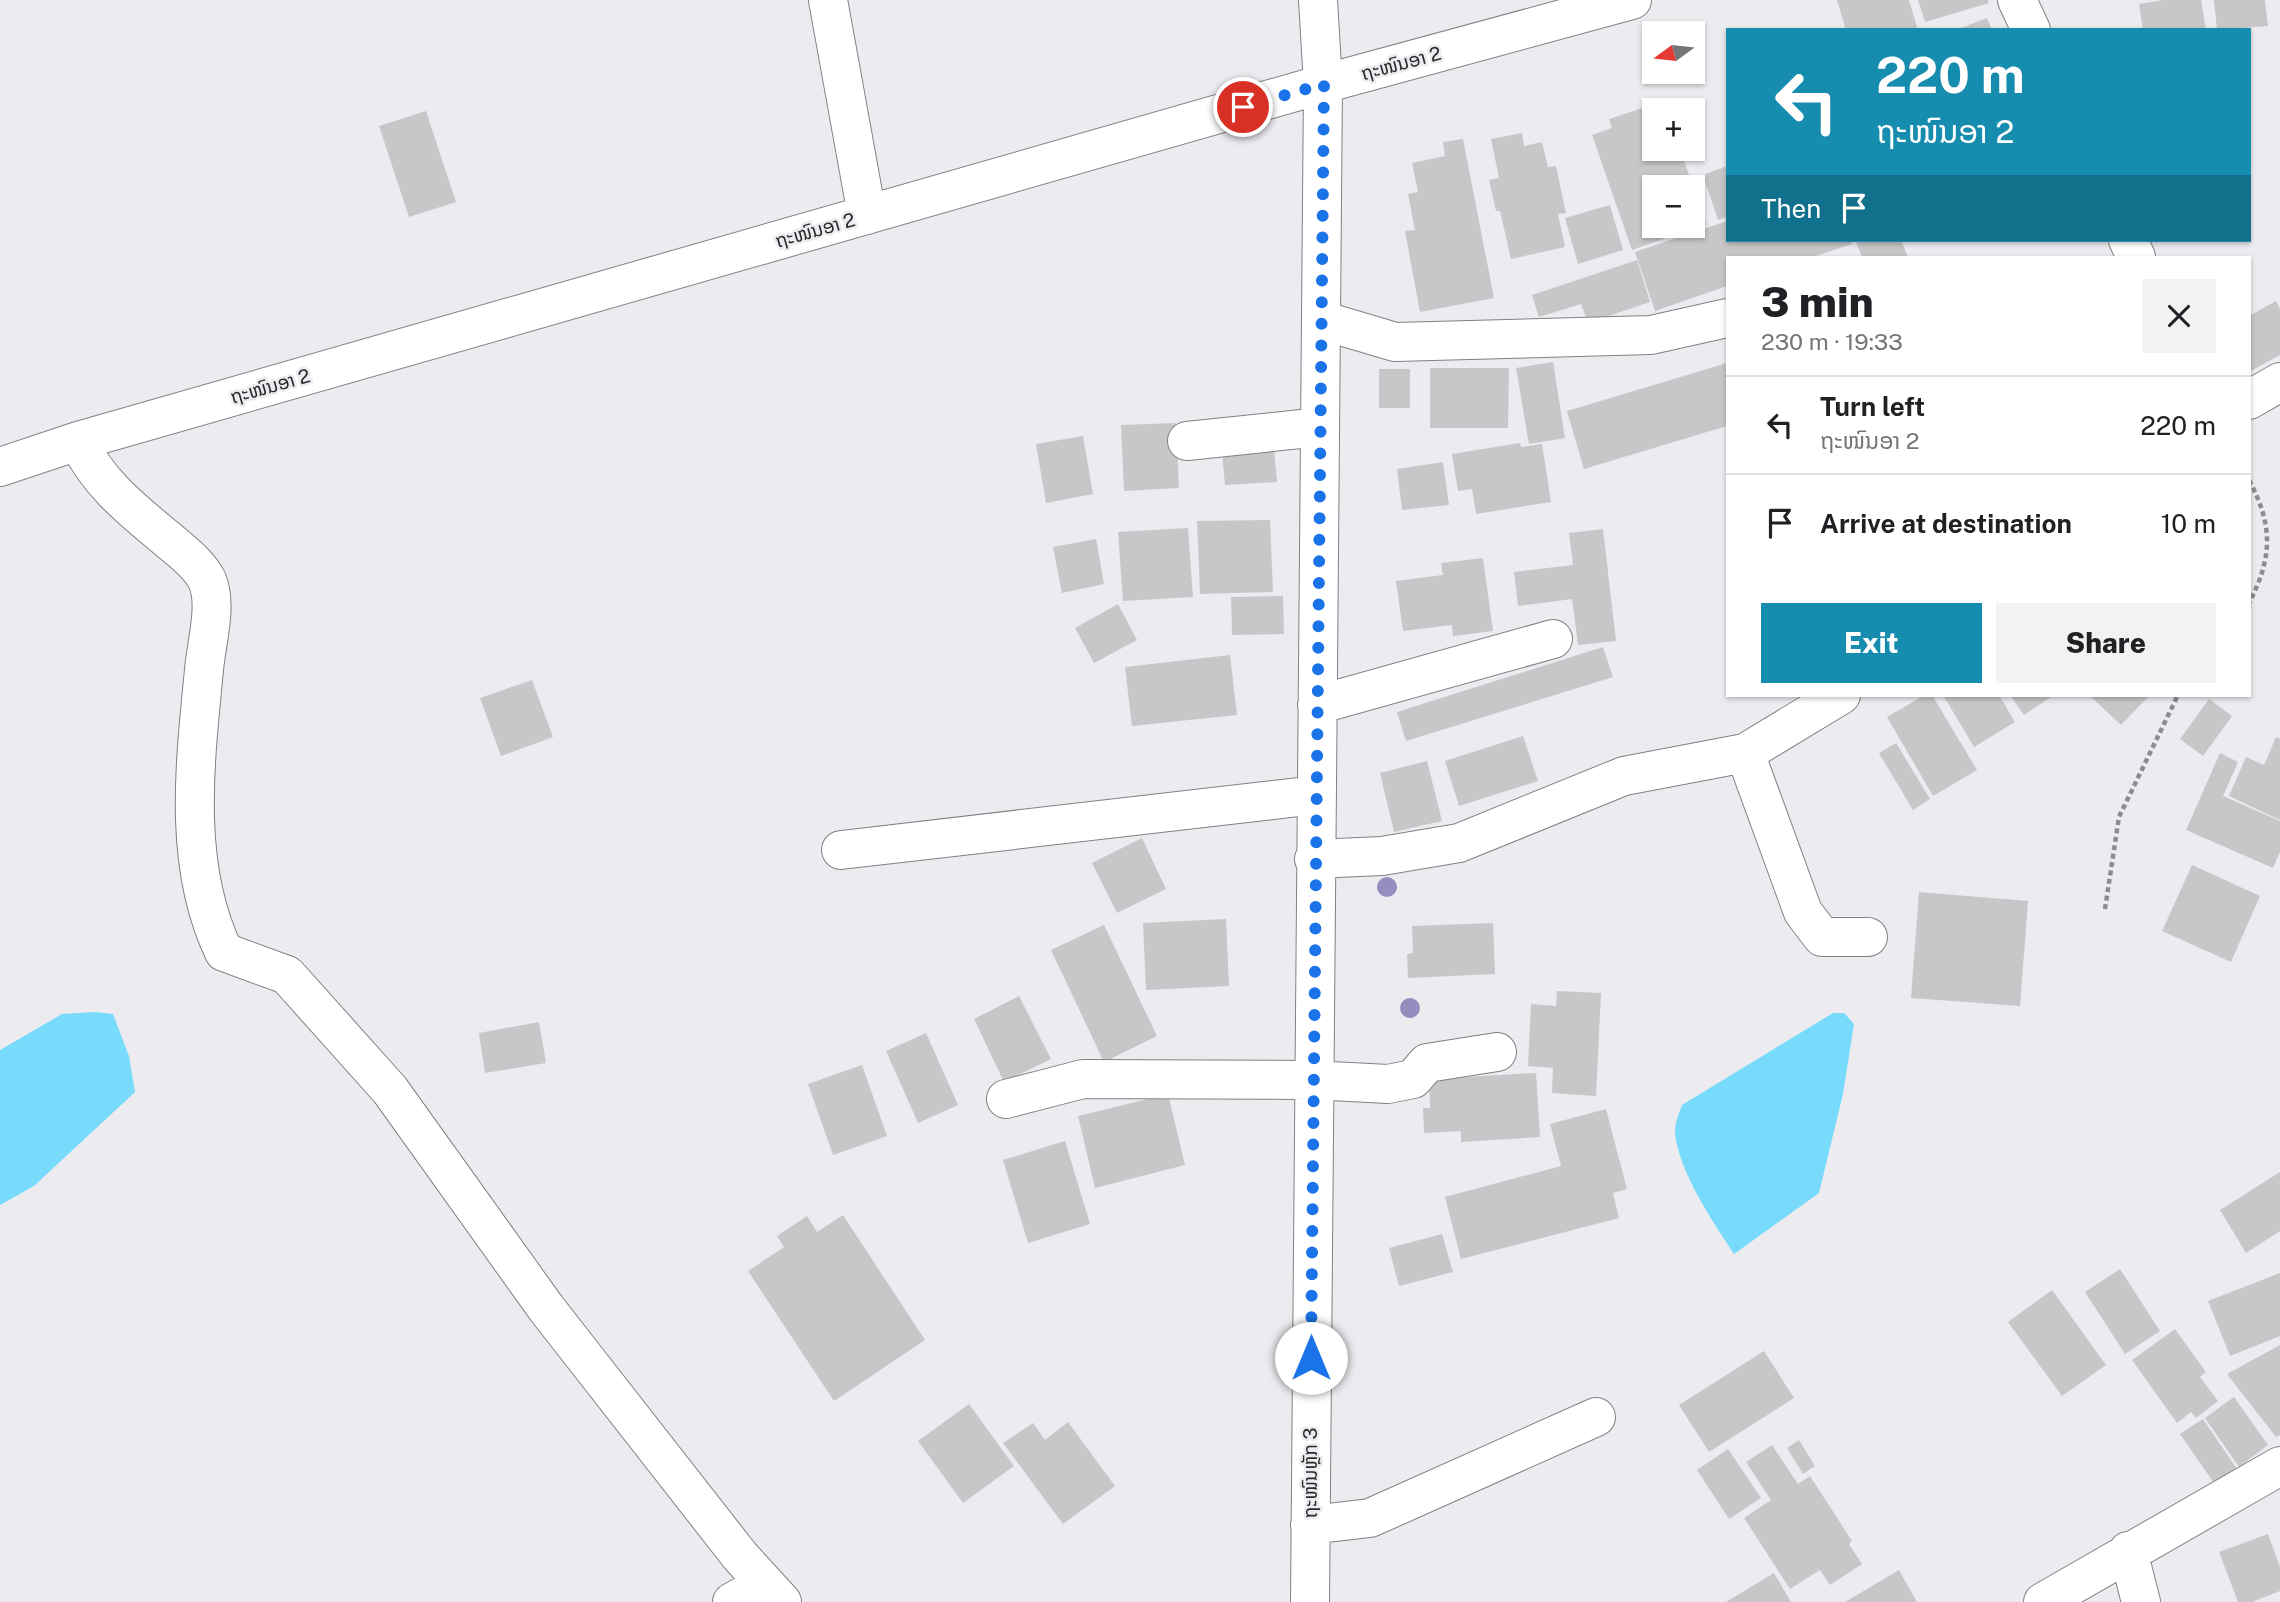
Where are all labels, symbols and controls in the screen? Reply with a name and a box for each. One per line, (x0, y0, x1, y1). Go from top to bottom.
north arrow (1642, 21, 1704, 84)
map controls (1642, 21, 1705, 238)
street label: ຖະໜົນອາ 2 (1358, 42, 1444, 84)
text: 220 m (1876, 46, 2025, 104)
icon: left (1761, 56, 1852, 147)
pin (1213, 77, 1273, 137)
icon: arrive (1224, 88, 1262, 126)
button: + (1642, 98, 1705, 161)
text: ຖະໜົນອາ 2 (1876, 113, 2014, 150)
button: − (1642, 175, 1705, 238)
icon: arrive (1835, 189, 1873, 227)
text: Then (1761, 193, 1821, 224)
street label: ຖະໜົນອາ 2 (772, 208, 858, 252)
text: 3 min (1761, 277, 1874, 326)
button: close (2142, 279, 2216, 353)
text: 230 m · 19:33 (1761, 328, 1903, 355)
street label: ຖະໜົນອາ 2 (227, 364, 313, 408)
text: Turn left (1820, 391, 1925, 422)
icon: left (1761, 406, 1799, 444)
text: 220 m (2140, 410, 2216, 441)
text: ຖະໜົນອາ 2 (1820, 427, 1919, 454)
icon: arrive (1761, 504, 1799, 542)
text: Arrive at destination (1820, 508, 2072, 539)
text: 10 m (2161, 508, 2216, 539)
button: Exit (1761, 603, 1982, 683)
button: Share (1996, 603, 2216, 683)
position arrow (1274, 1321, 1348, 1395)
street label: ຖະໜົນຫຼັກ 3 (1299, 1428, 1321, 1518)

